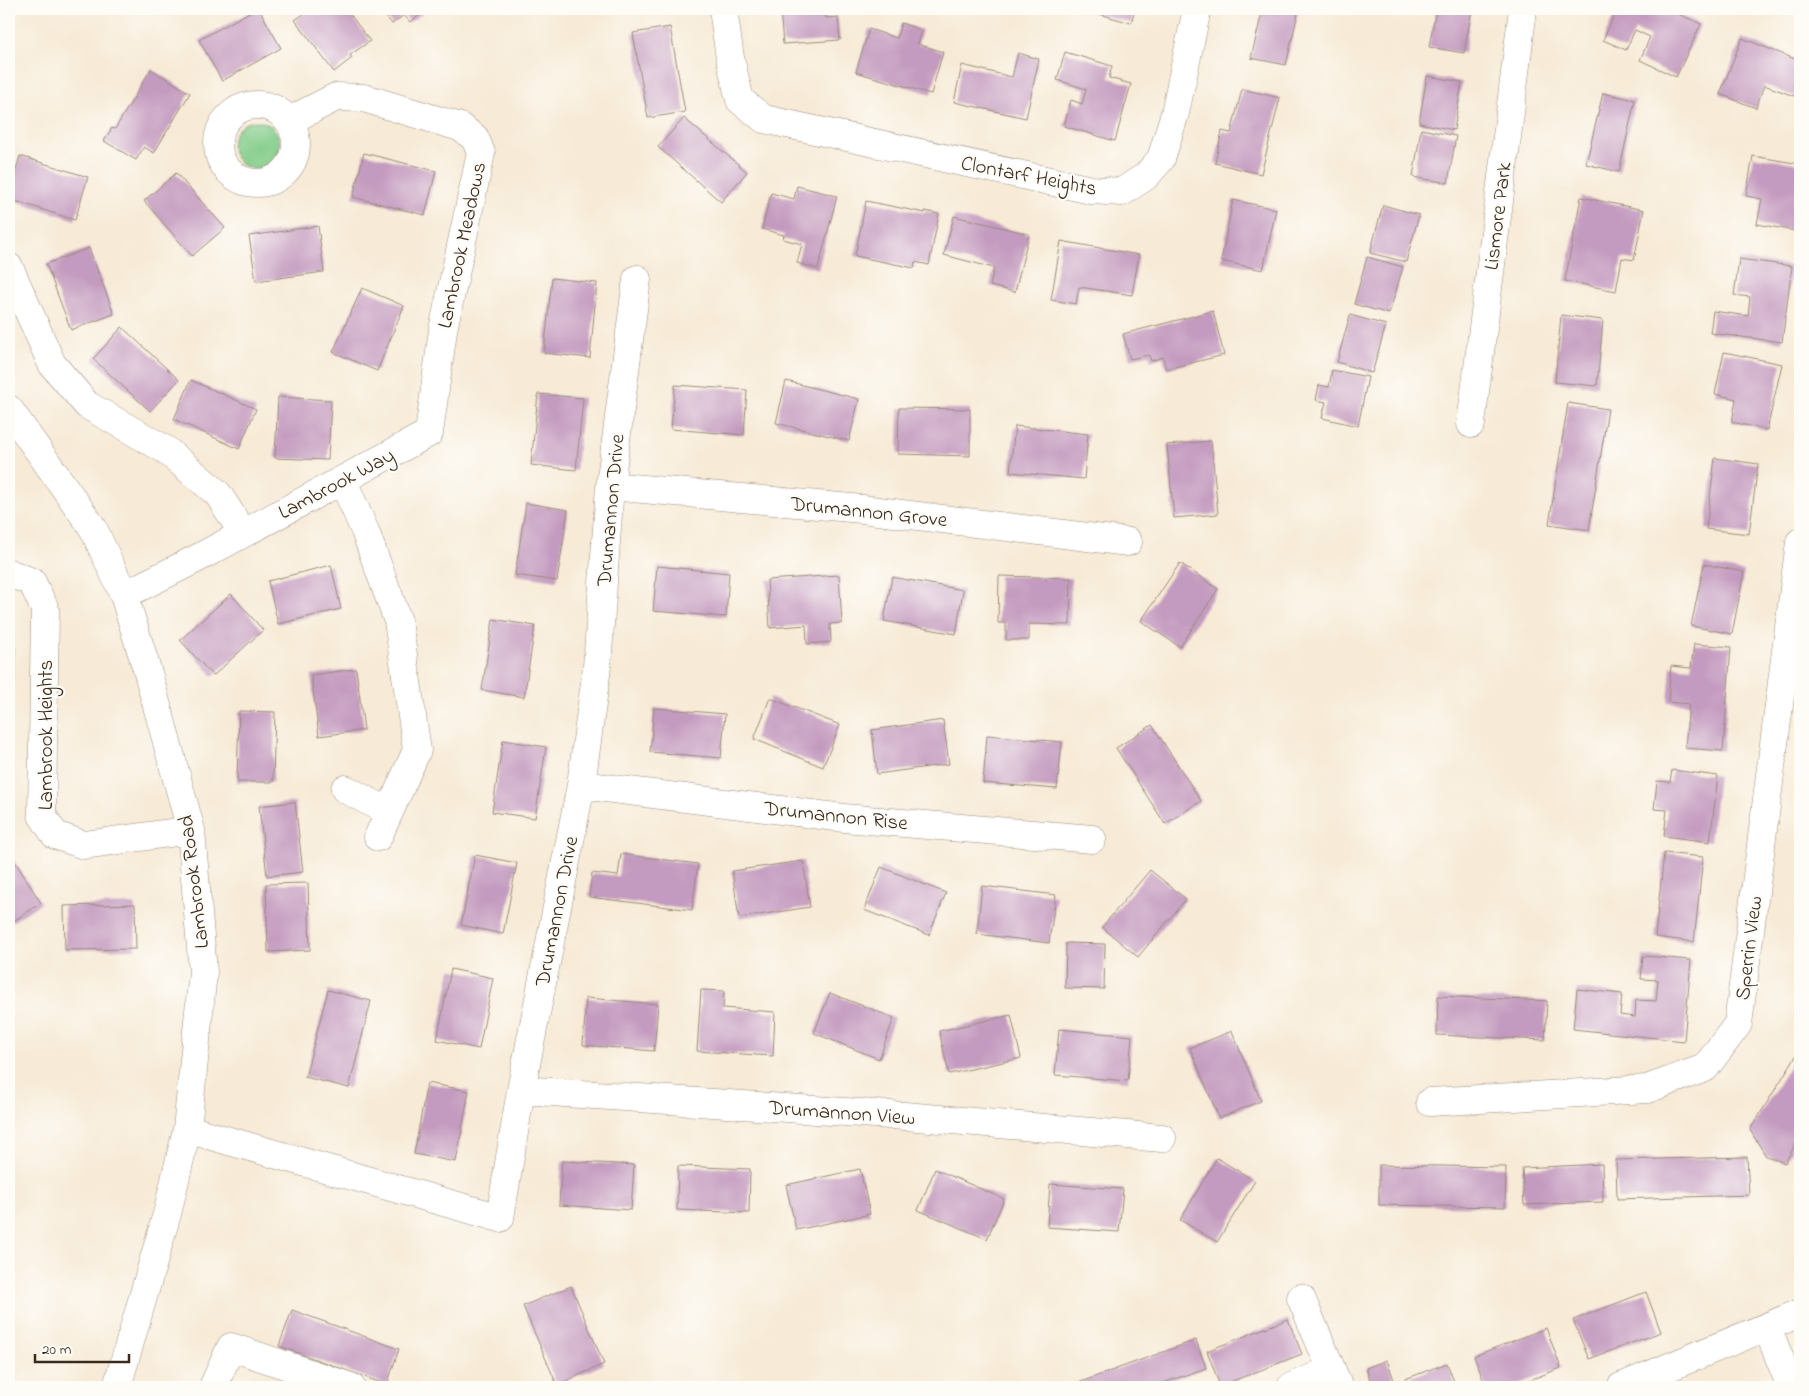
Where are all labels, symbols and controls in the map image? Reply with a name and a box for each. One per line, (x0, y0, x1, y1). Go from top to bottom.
street label: Clontarf Heights (958, 149, 1099, 207)
street label: Lambrook Meadows (431, 159, 495, 331)
street label: Lismore Park (1477, 160, 1521, 272)
street label: Drumannon Drive (590, 432, 634, 588)
street label: Lambrook Way (273, 441, 401, 530)
street label: Drumannon Grove (788, 490, 949, 536)
street label: Lambrook Heights (32, 660, 64, 810)
street label: Drumannon Rise (762, 794, 910, 840)
street label: Lambrook Road (172, 813, 218, 950)
street label: Drumannon Drive (528, 833, 587, 990)
street label: Sperrin View (1729, 895, 1771, 1002)
street label: Drumannon View (767, 1094, 916, 1134)
scale bar (35, 1331, 129, 1363)
text: 20 m (42, 1339, 72, 1361)

